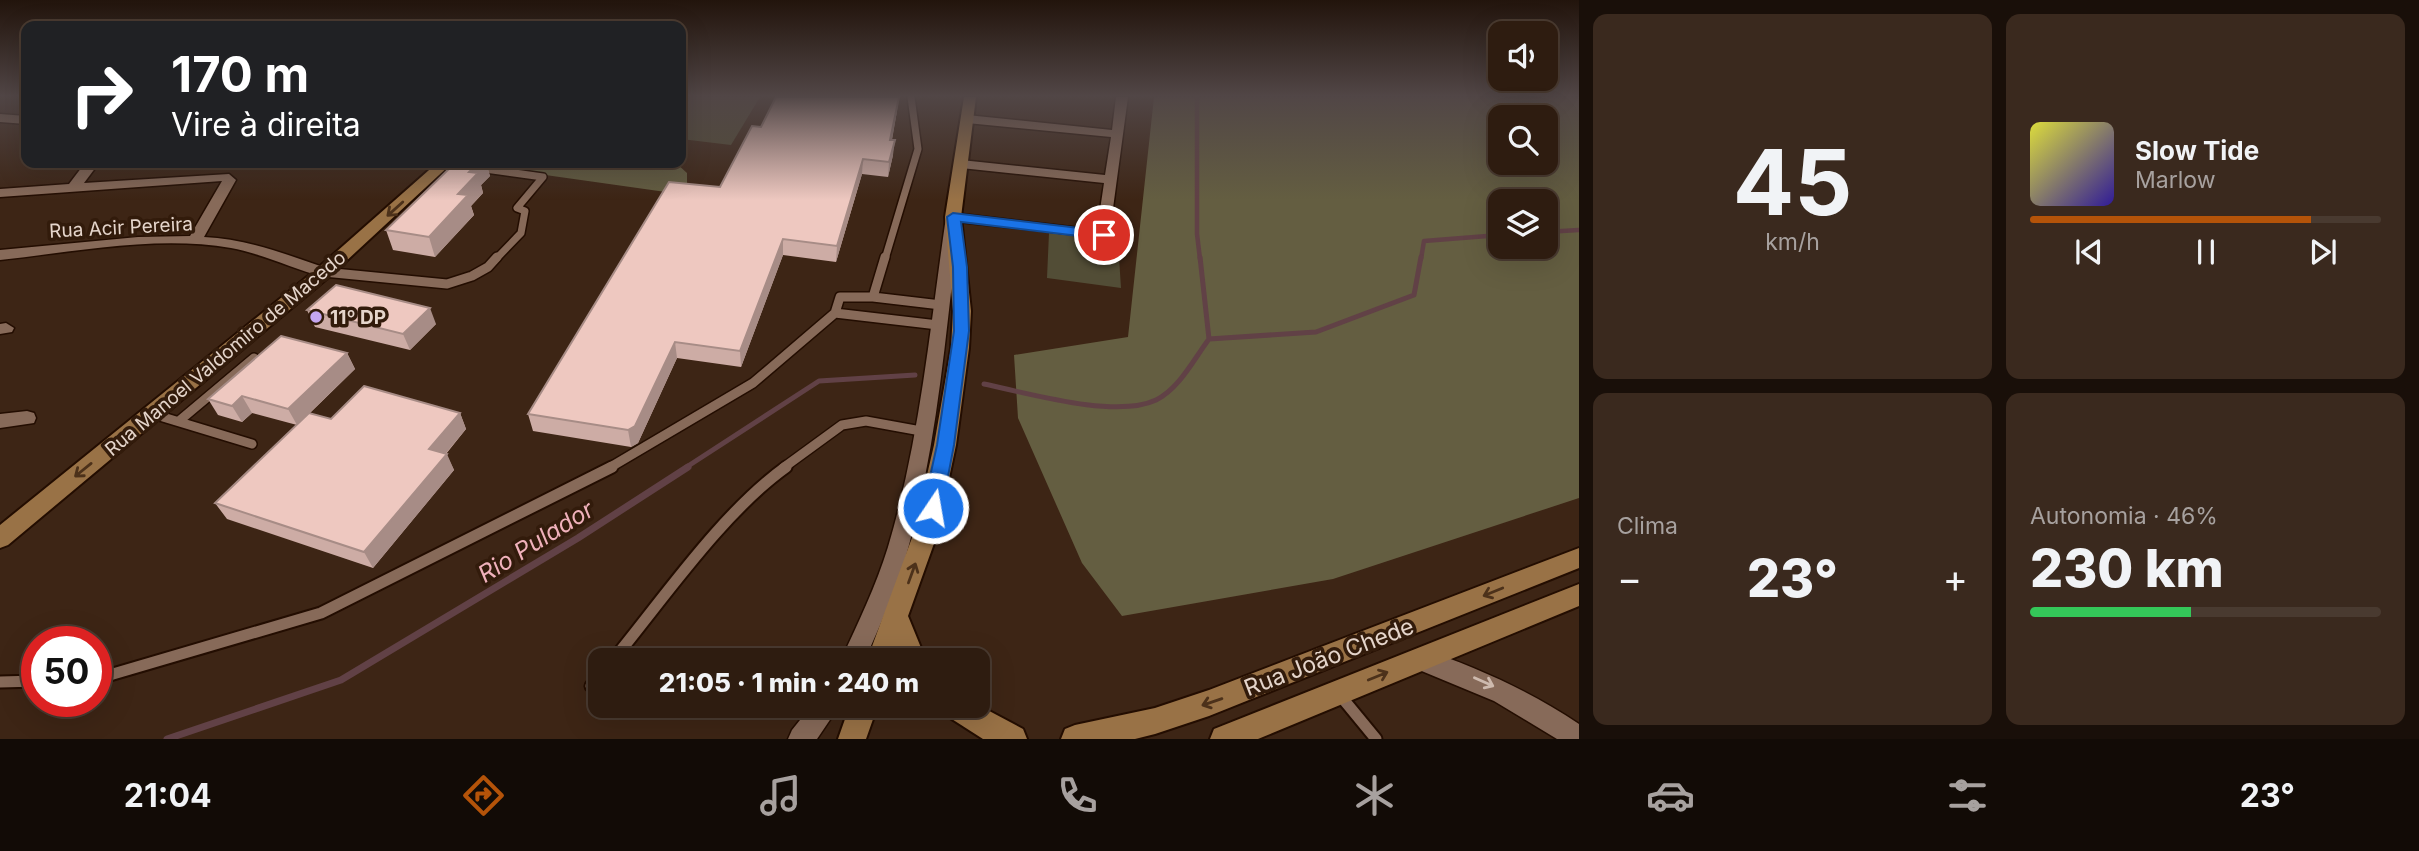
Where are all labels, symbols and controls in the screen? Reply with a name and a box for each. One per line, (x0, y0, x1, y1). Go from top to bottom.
map controls (1488, 21, 1558, 259)
button: sound (1488, 21, 1558, 91)
text: 170 m (171, 45, 309, 104)
icon: right (56, 49, 147, 140)
text: Vire à direita (171, 105, 361, 144)
button: search (1488, 105, 1558, 175)
text: 45 (1733, 127, 1852, 237)
text: Slow Tide (2135, 135, 2259, 166)
text: Marlow (2135, 166, 2215, 194)
button: layers (1488, 189, 1558, 259)
one-way arrow (386, 201, 404, 217)
pin (1074, 205, 1134, 265)
street label: Rua Acir Pereira (49, 212, 194, 243)
icon: arrive (1085, 216, 1123, 254)
text: km/h (1765, 228, 1820, 256)
icon: previous (2070, 233, 2108, 271)
icon: pause (2187, 233, 2225, 271)
icon: next (2304, 233, 2342, 271)
street label: Rua Manoel Valdomiro de Macedo (100, 246, 350, 461)
place label: 11º DP (330, 306, 386, 329)
marker: 11º DP (308, 309, 324, 325)
one-way arrow (75, 462, 93, 477)
position arrow (896, 471, 970, 545)
water label: Rio Pulador (473, 494, 600, 588)
text: Autonomia · 46% (2030, 502, 2218, 530)
text: Clima (1617, 512, 1678, 540)
text: 230 km (2030, 537, 2224, 600)
text: 23° (1747, 547, 1838, 610)
text: − (1617, 555, 1642, 601)
text: + (1943, 555, 1968, 601)
one-way arrow (907, 562, 919, 584)
one-way arrow (1482, 587, 1504, 600)
street label: Rua João Chede (1240, 612, 1418, 702)
speed limit sign: 50 (21, 626, 112, 717)
text: 21:05 · 1 min · 240 m (659, 667, 919, 698)
one-way arrow (1367, 669, 1389, 682)
one-way arrow (1473, 676, 1495, 689)
one-way arrow (1202, 697, 1224, 709)
icon: directions (459, 771, 508, 820)
icon: music (756, 771, 805, 820)
icon: phone (1053, 771, 1102, 820)
icon: climate (1350, 771, 1399, 820)
icon: car (1646, 771, 1695, 820)
icon: filters (1943, 771, 1992, 820)
text: 21:04 (124, 776, 212, 815)
text: 23° (2240, 776, 2295, 815)

